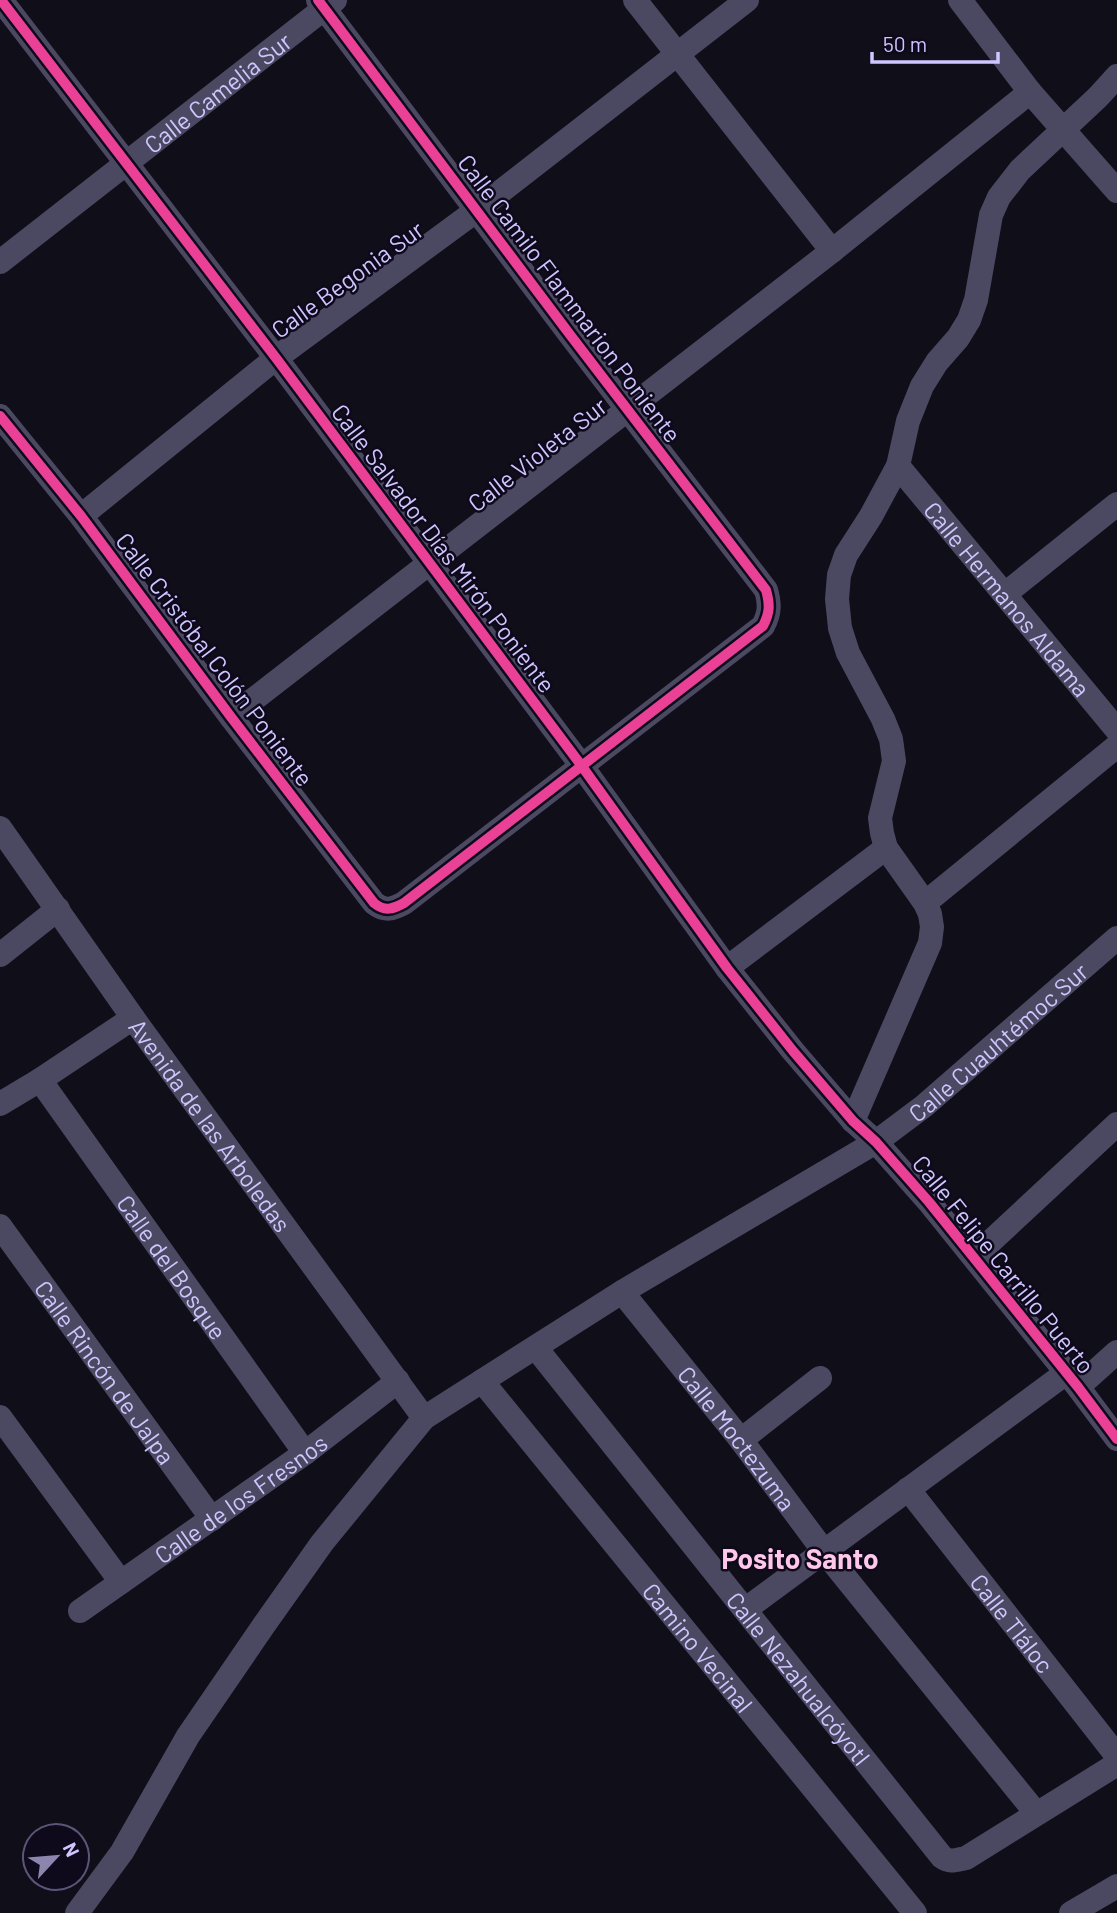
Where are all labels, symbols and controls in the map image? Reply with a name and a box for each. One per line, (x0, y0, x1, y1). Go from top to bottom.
scale bar (872, 21, 998, 65)
street label: Calle Camelia Sur (138, 25, 297, 158)
text: 50 m (883, 31, 927, 56)
street label: Calle Camilo Flammarion Poniente (452, 148, 688, 448)
street label: Calle Begonia Sur (265, 214, 429, 344)
street label: Calle Violeta Sur (462, 391, 612, 517)
street label: Calle Salvador Días Mirón Poniente (326, 398, 562, 698)
street label: Calle Hermanos Aldama (919, 495, 1097, 702)
street label: Calle Cristóbal Colón Poniente (110, 527, 320, 791)
street label: Calle Cuauhtémoc Sur (902, 956, 1093, 1127)
street label: Avenida de las Arboledas (124, 1013, 298, 1237)
street label: Calle Felipe Carrillo Puerto (907, 1149, 1101, 1379)
street label: Calle del Bosque (112, 1189, 234, 1344)
street label: Calle Rincón de Jalpa (29, 1274, 182, 1469)
street label: Calle Moctezuma (672, 1360, 803, 1516)
street label: Calle de los Fresnos (148, 1427, 332, 1569)
district label: Posito Santo (722, 1541, 878, 1575)
street label: Calle Tláloc (965, 1568, 1061, 1678)
street label: Camino Vecinal (637, 1576, 760, 1718)
street label: Calle Nezahualcóyotl (721, 1585, 877, 1770)
north arrow (21, 1822, 91, 1892)
text: N (59, 1839, 85, 1860)

